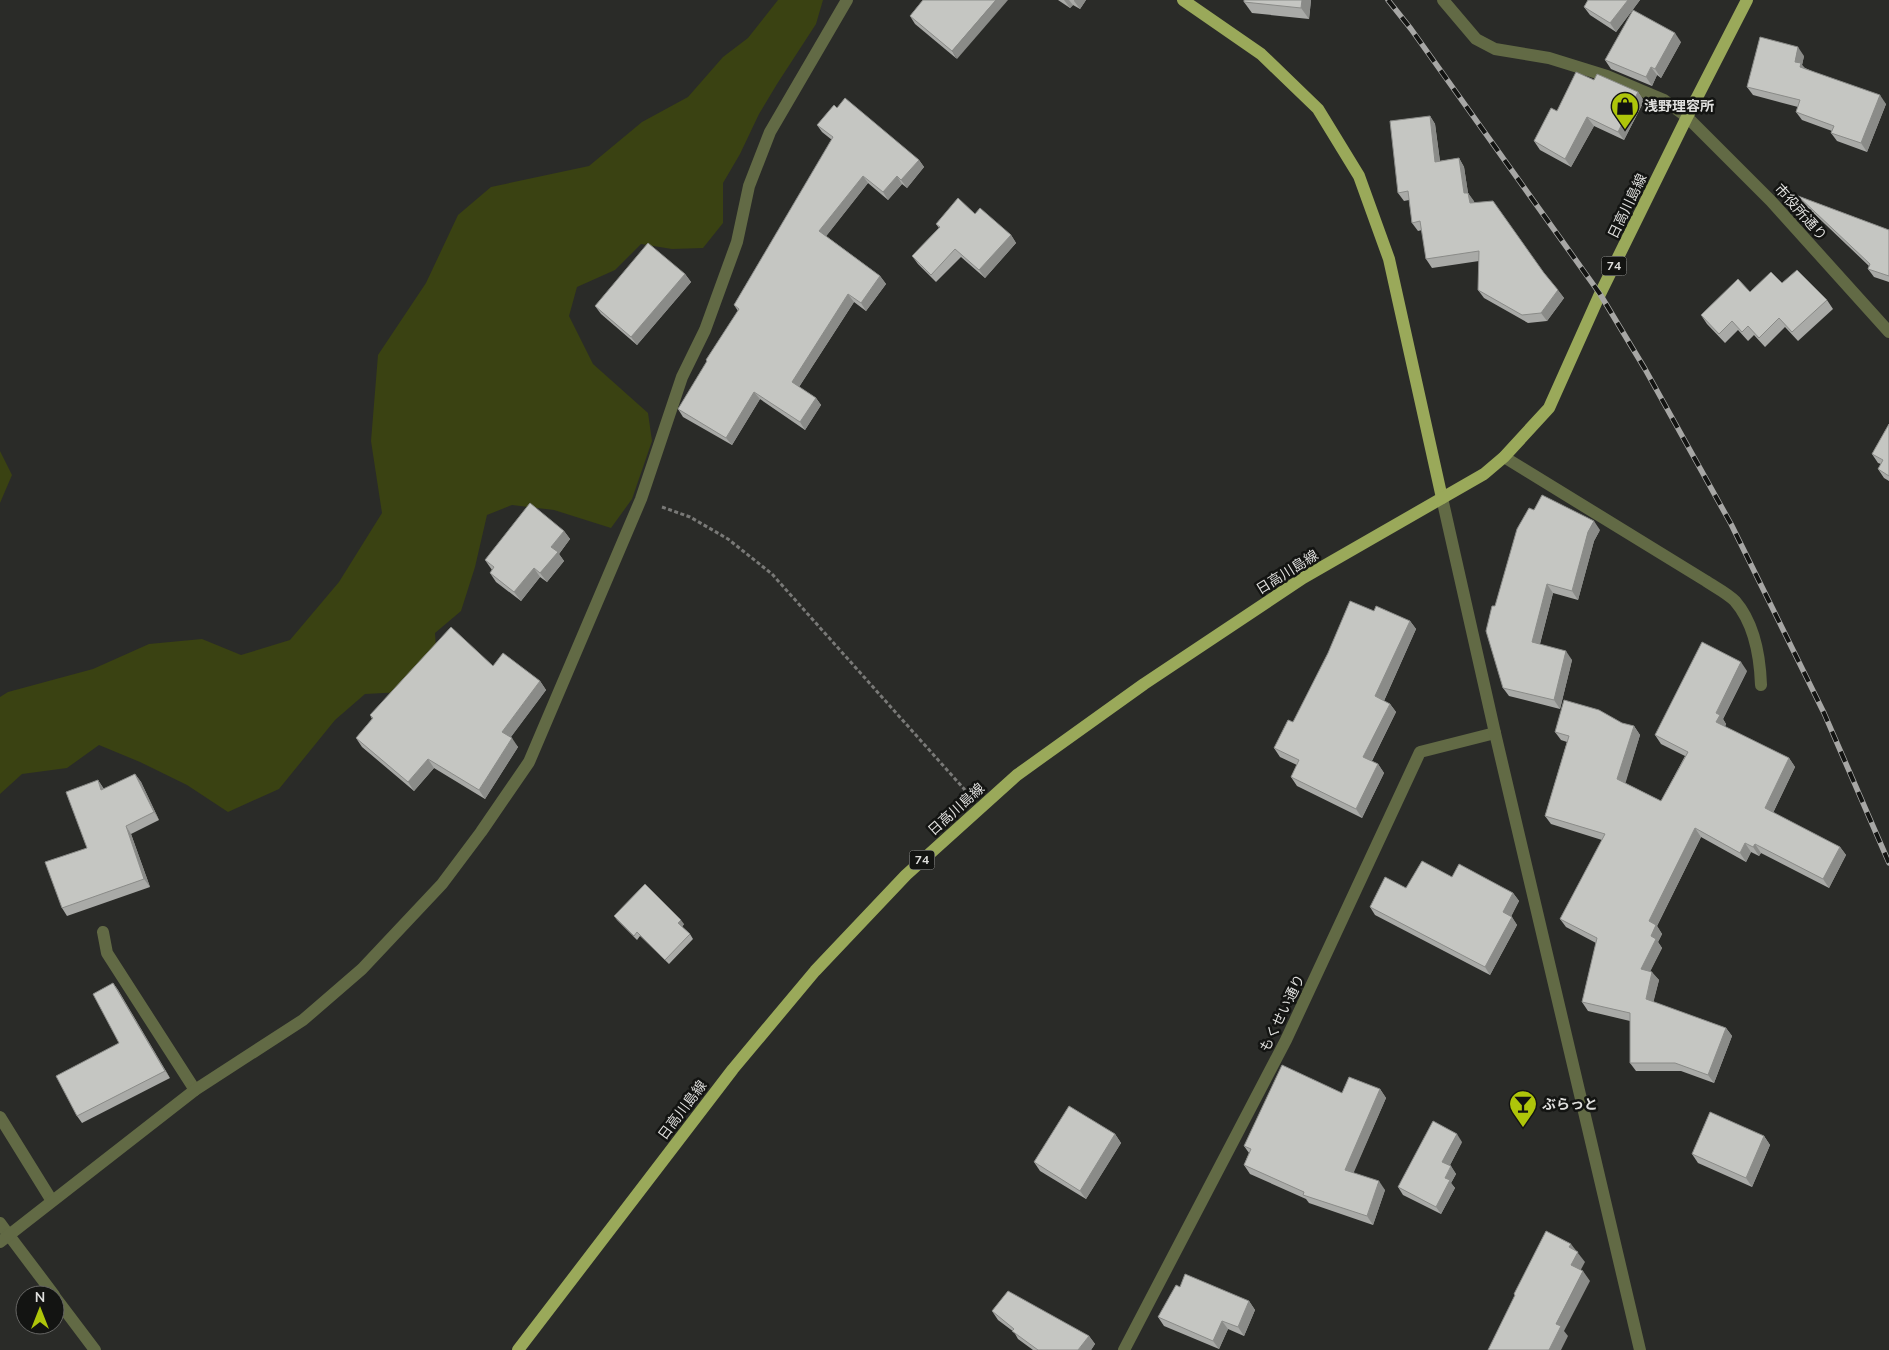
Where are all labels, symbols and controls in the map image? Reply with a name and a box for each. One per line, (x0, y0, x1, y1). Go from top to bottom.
shop icon: 浅野理容所 (1610, 91, 1640, 130)
place label: 浅野理容所 (1644, 97, 1714, 116)
street label: 日高川島線 (1604, 171, 1651, 242)
street label: 市役所通り (1770, 180, 1831, 245)
road number: 74 (1602, 256, 1626, 276)
street label: 日高川島線 (1253, 546, 1322, 599)
street label: 日高川島線 (924, 779, 989, 840)
road number: 74 (910, 850, 934, 870)
street label: もくせい通り (1255, 971, 1309, 1055)
street label: 日高川島線 (654, 1077, 711, 1144)
bar icon: ぶらっと (1508, 1089, 1538, 1128)
place label: ぶらっと (1542, 1095, 1598, 1114)
north arrow (15, 1285, 65, 1335)
text: N (35, 1288, 45, 1307)

